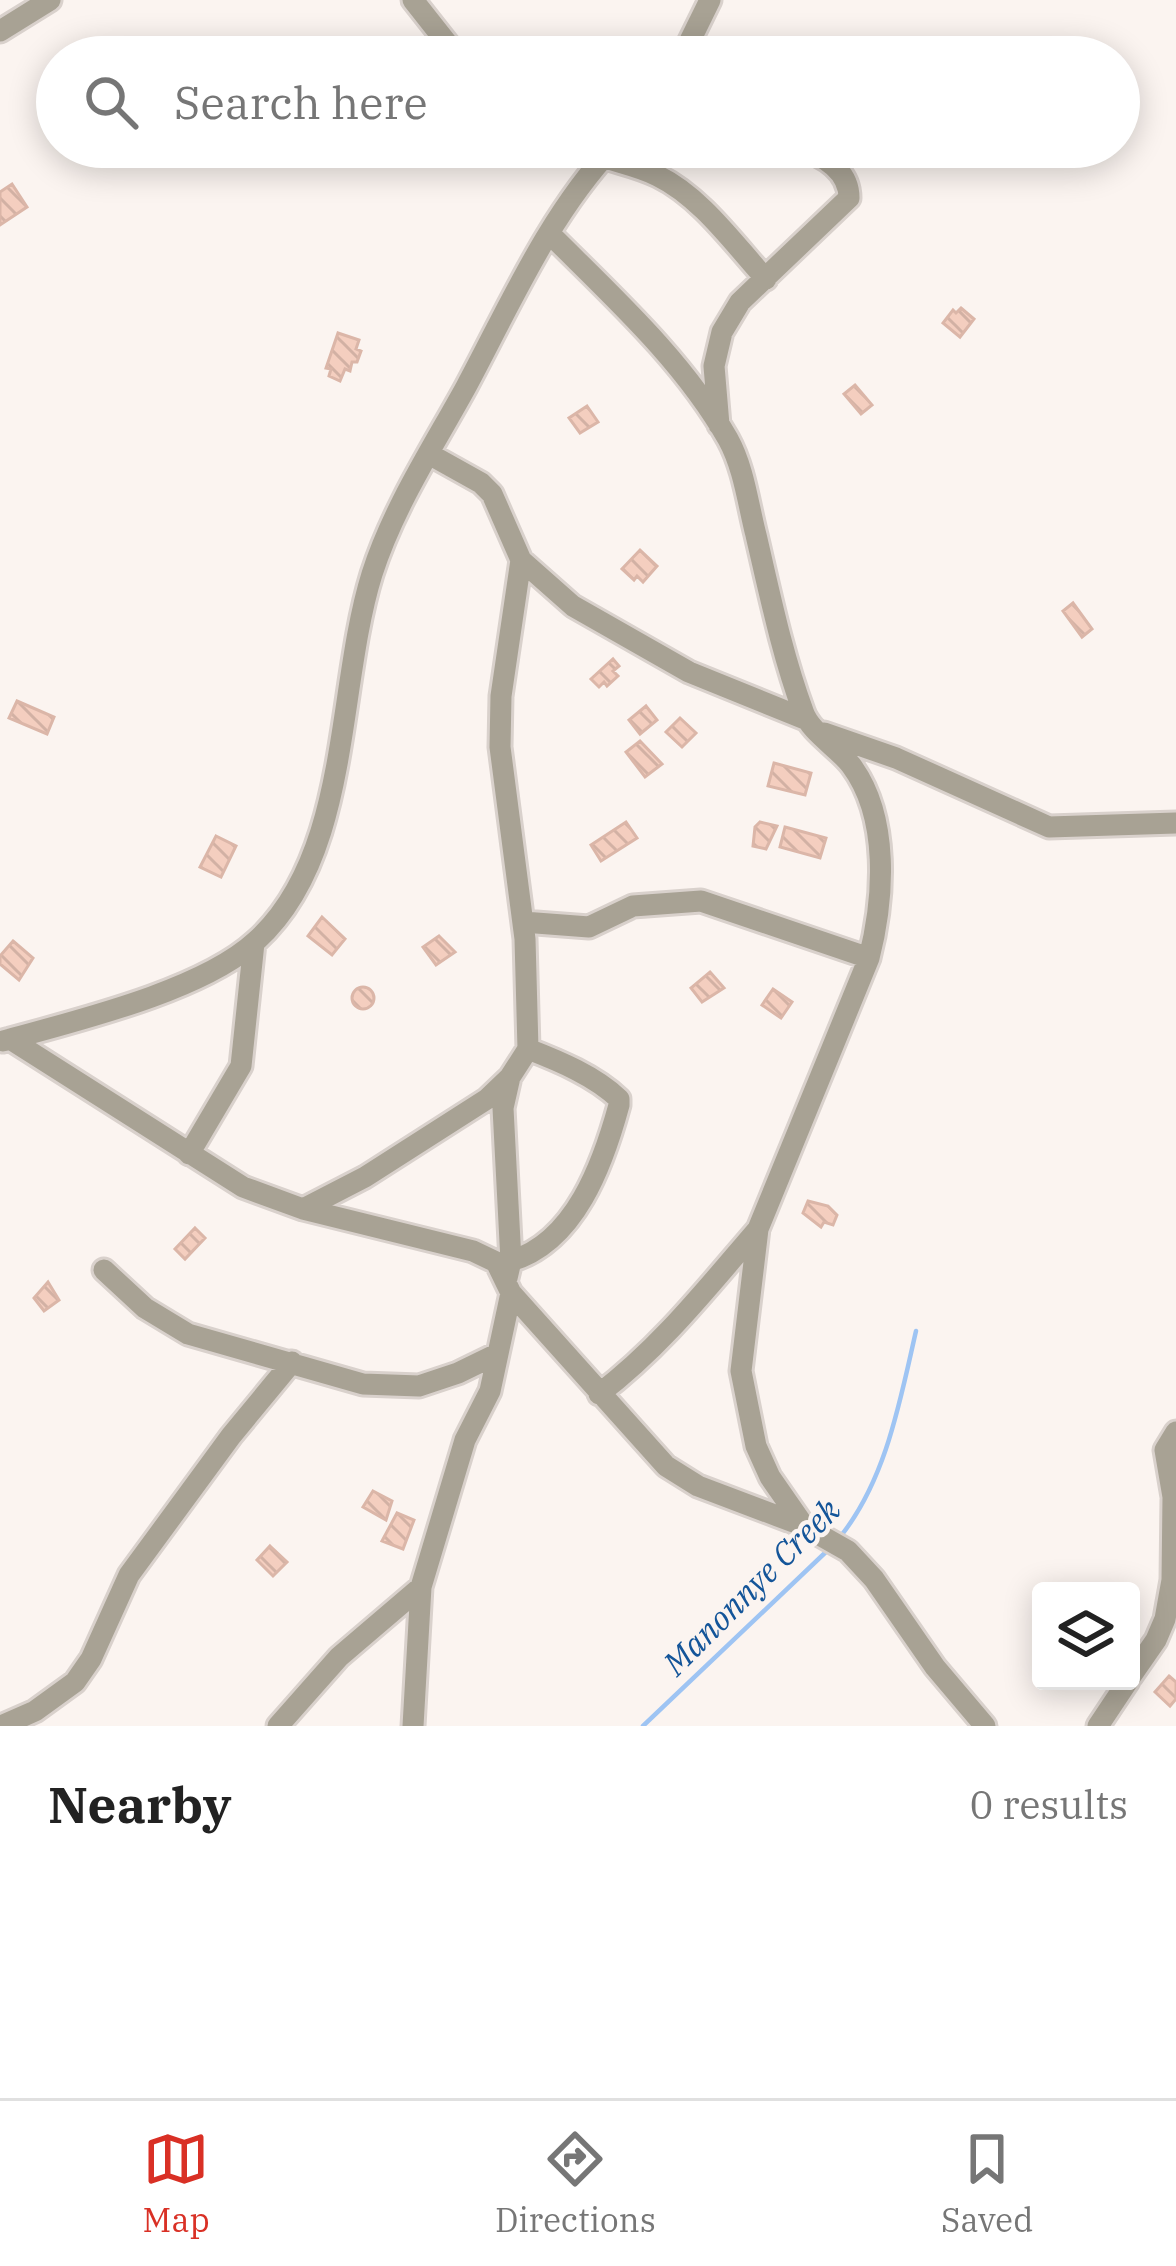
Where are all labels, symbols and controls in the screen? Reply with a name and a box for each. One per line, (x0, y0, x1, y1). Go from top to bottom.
search box (36, 36, 1140, 168)
icon: search (78, 69, 144, 135)
text: Search here (174, 73, 428, 131)
water label: Manonnye Creek (653, 1488, 849, 1684)
map controls (1032, 1582, 1140, 1690)
button: layers (1032, 1582, 1140, 1690)
text: Nearby (48, 1771, 232, 1837)
text: 0 results (970, 1779, 1128, 1830)
tab: Map (143, 2126, 210, 2241)
tab: Directions (495, 2126, 656, 2241)
tab: Saved (941, 2126, 1033, 2241)

